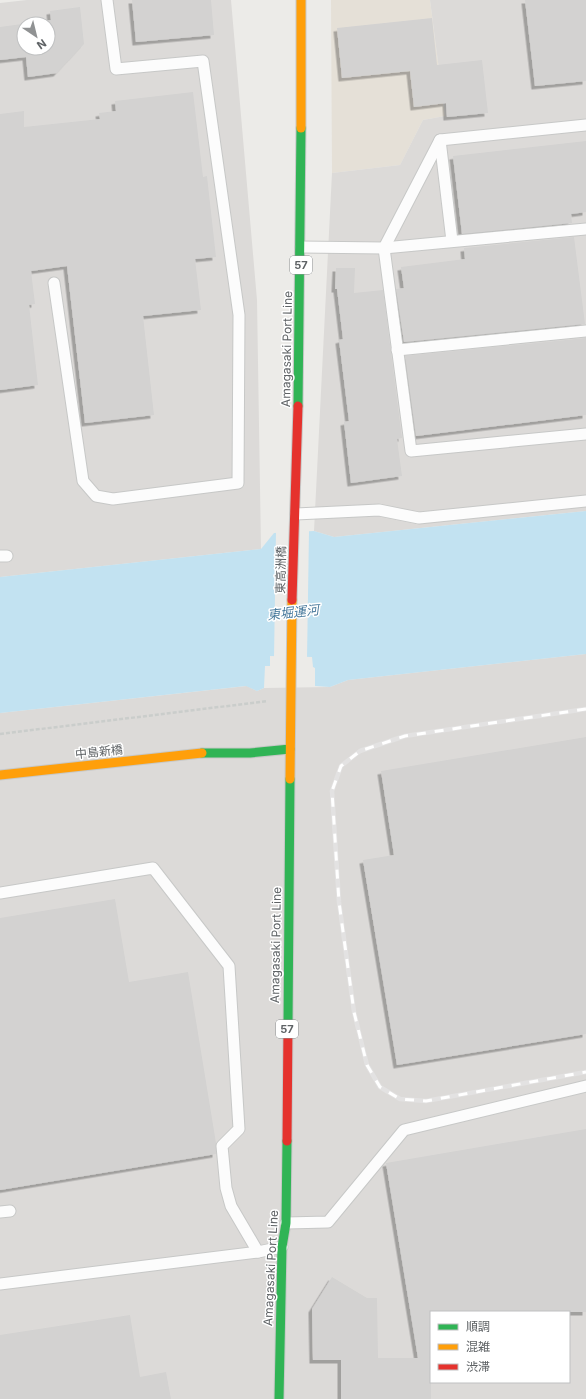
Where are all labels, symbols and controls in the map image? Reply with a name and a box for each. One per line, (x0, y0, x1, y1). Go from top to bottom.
north arrow (16, 16, 56, 56)
text: N (34, 36, 49, 52)
road number: 57 (290, 256, 312, 274)
street label: Amagasaki Port Line (278, 291, 295, 407)
street label: 東高洲橋 (273, 546, 288, 594)
water label: 東堀運河 (266, 601, 323, 623)
street label: 中島新橋 (74, 742, 124, 761)
street label: Amagasaki Port Line (267, 887, 284, 1003)
road number: 57 (276, 1020, 298, 1038)
street label: Amagasaki Port Line (260, 1210, 281, 1326)
legend (430, 1311, 570, 1383)
text: 順調 (466, 1319, 490, 1334)
text: 混雑 (466, 1339, 490, 1354)
text: 渋滞 (466, 1359, 490, 1374)

